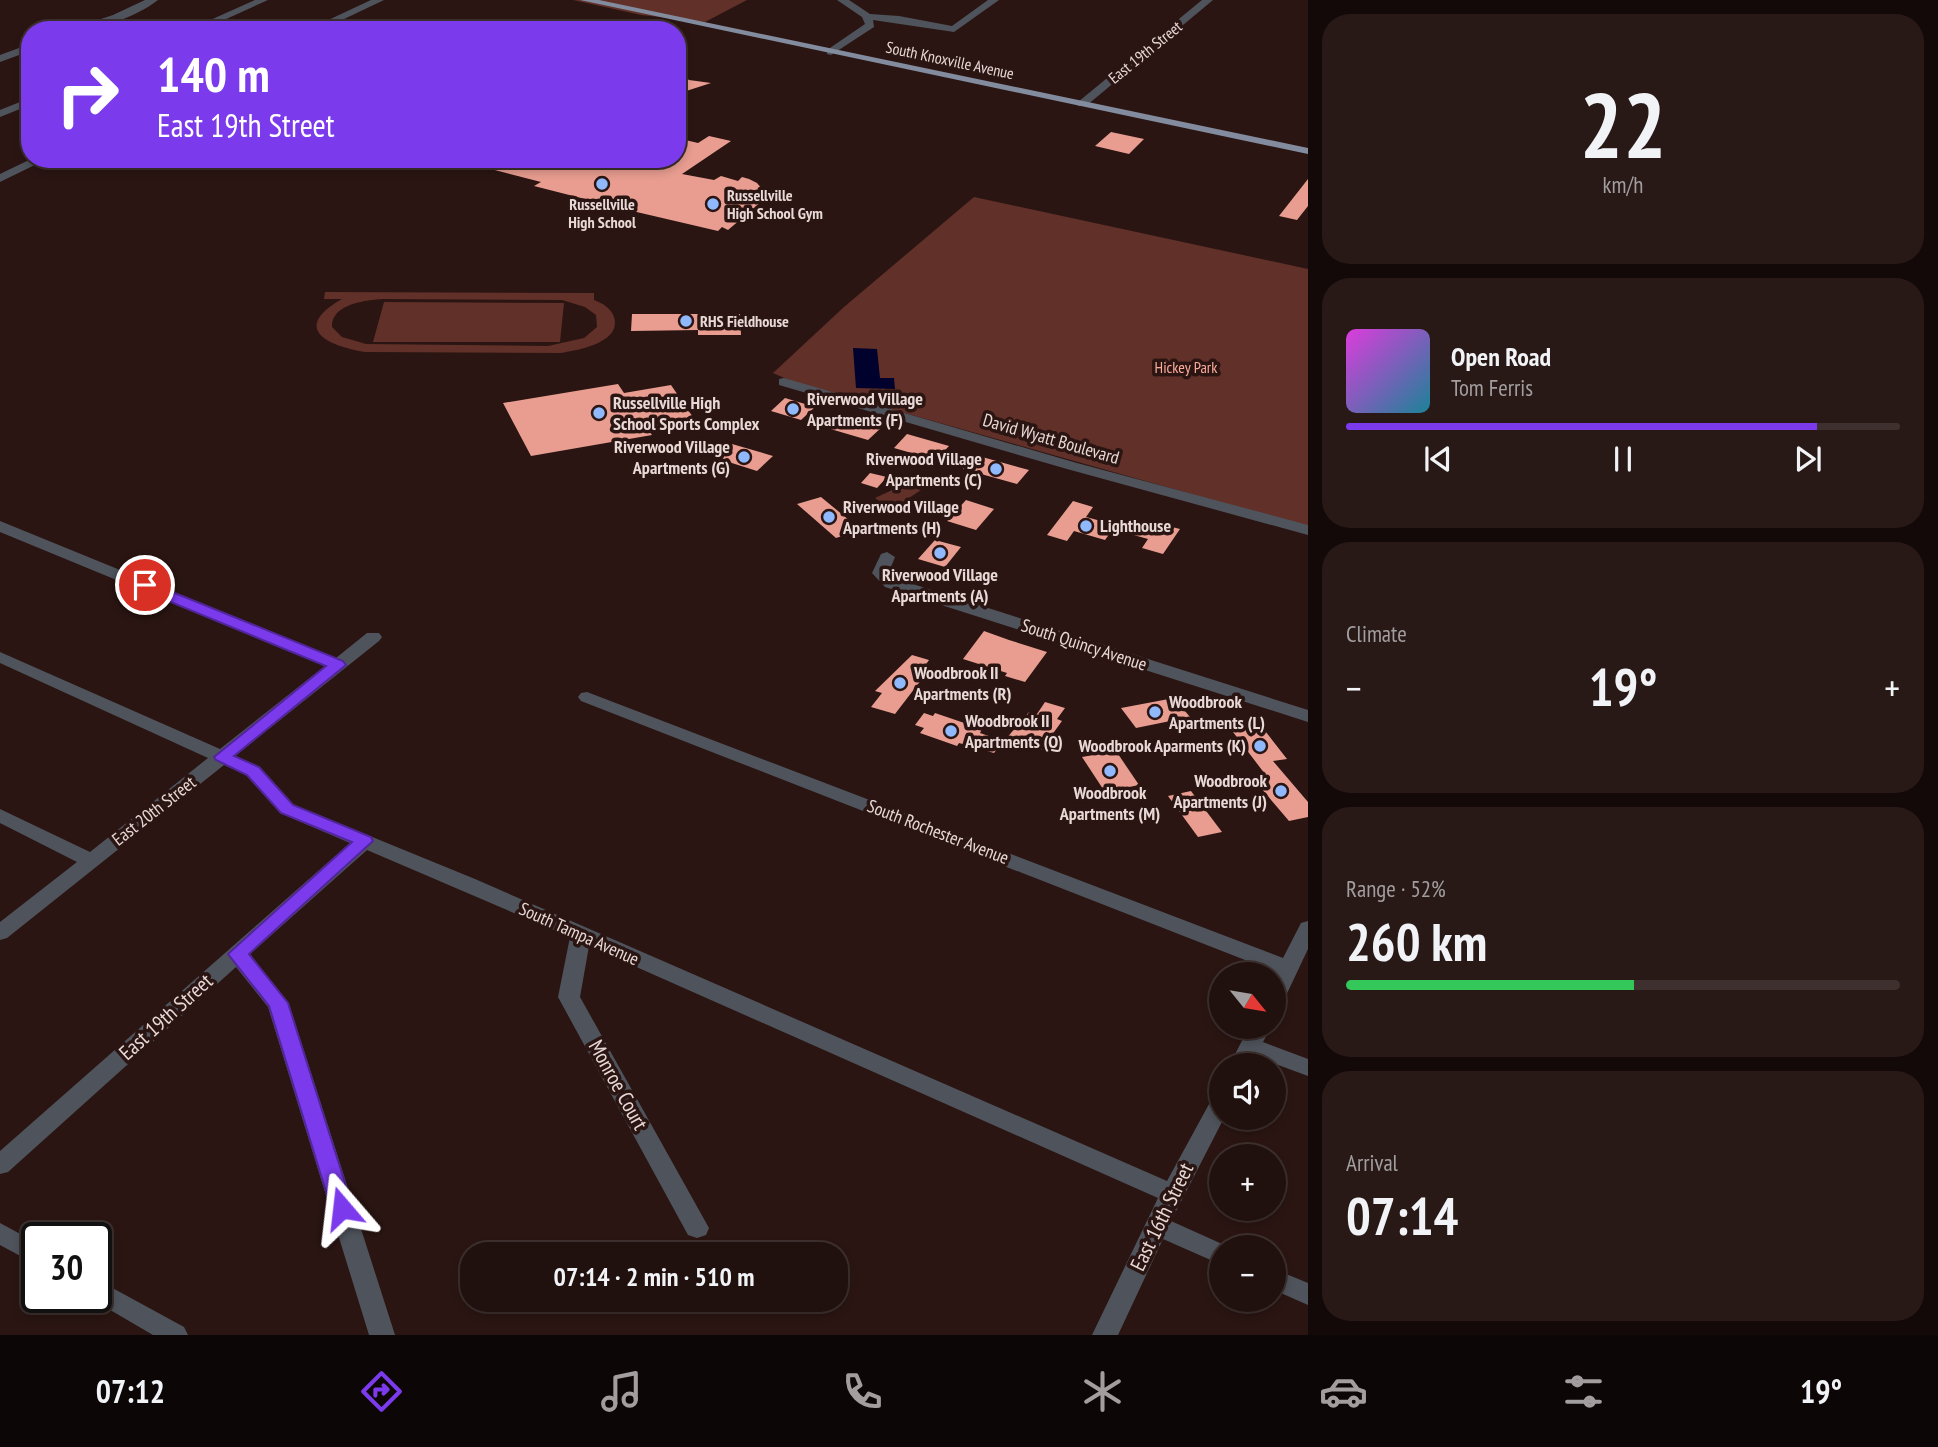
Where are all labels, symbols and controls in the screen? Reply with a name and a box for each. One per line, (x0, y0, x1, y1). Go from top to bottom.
street label: East 19th Street (1104, 16, 1186, 88)
street label: South Knoxville Avenue (884, 37, 1016, 83)
text: 140 m (157, 42, 270, 106)
icon: right (42, 49, 133, 140)
text: 22 (1580, 65, 1667, 183)
text: East 19th Street (157, 104, 335, 146)
text: km/h (1603, 170, 1643, 199)
marker: Russellville High School (594, 176, 610, 192)
place label: Russellville High School Gym (727, 185, 823, 223)
place label: Russellville High School (568, 194, 636, 232)
marker: Russellville High School Gym (705, 196, 721, 212)
place label: RHS Fieldhouse (700, 311, 789, 331)
marker: RHS Fieldhouse (678, 313, 694, 329)
text: Open Road (1451, 340, 1551, 373)
park label: Hickey Park (1155, 357, 1218, 377)
text: Tom Ferris (1451, 373, 1533, 402)
place label: Riverwood Village Apartments (F) (806, 387, 923, 431)
place label: Russellville High School Sports Complex (613, 391, 760, 435)
marker: Riverwood Village Apartments (F) (785, 401, 801, 417)
marker: Russellville High School Sports Complex (591, 405, 607, 421)
street label: David Wyatt Boulevard (980, 408, 1122, 469)
place label: Riverwood Village Apartments (G) (614, 435, 730, 479)
icon: previous (1419, 440, 1457, 478)
icon: pause (1604, 440, 1642, 478)
icon: next (1789, 440, 1827, 478)
place label: Riverwood Village Apartments (C) (866, 447, 982, 491)
marker: Riverwood Village Apartments (G) (736, 449, 752, 465)
marker: Riverwood Village Apartments (C) (988, 461, 1004, 477)
place label: Riverwood Village Apartments (H) (842, 495, 959, 539)
marker: Riverwood Village Apartments (H) (821, 509, 837, 525)
place label: Lighthouse (1100, 514, 1171, 537)
marker: Lighthouse (1078, 518, 1094, 534)
marker: Riverwood Village Apartments (A) (932, 545, 948, 561)
pin (115, 555, 175, 615)
place label: Riverwood Village Apartments (A) (882, 563, 998, 607)
icon: arrive (126, 566, 164, 604)
street label: South Quincy Avenue (1018, 613, 1150, 676)
text: Climate (1346, 619, 1407, 648)
text: 19° (1589, 653, 1657, 720)
place label: Woodbrook II Apartments (R) (913, 661, 1011, 705)
text: − (1346, 663, 1362, 712)
text: + (1884, 663, 1900, 712)
marker: Woodbrook II Apartments (R) (892, 675, 908, 691)
place label: Woodbrook Apartments (L) (1168, 690, 1265, 734)
marker: Woodbrook Apartments (L) (1147, 704, 1163, 720)
place label: Woodbrook II Apartments (Q) (964, 709, 1063, 753)
marker: Woodbrook II Apartments (Q) (943, 723, 959, 739)
place label: Woodbrook Aparments (K) (1077, 734, 1246, 757)
marker: Woodbrook Aparments (K) (1252, 738, 1268, 754)
marker: Woodbrook Apartments (M) (1102, 763, 1118, 779)
place label: Woodbrook Apartments (J) (1172, 769, 1268, 813)
street label: East 20th Street (107, 771, 200, 850)
place label: Woodbrook Apartments (M) (1059, 781, 1160, 825)
marker: Woodbrook Apartments (J) (1273, 783, 1289, 799)
street label: South Rochester Avenue (864, 794, 1012, 869)
text: Range · 52% (1346, 874, 1446, 903)
street label: South Tampa Avenue (516, 897, 643, 970)
text: 260 km (1346, 908, 1487, 975)
north arrow (1209, 962, 1286, 1040)
map controls (1209, 962, 1286, 1312)
street label: East 19th Street (113, 967, 218, 1066)
street label: Monroe Court (583, 1035, 654, 1135)
button: sound (1209, 1053, 1286, 1130)
button: + (1209, 1144, 1286, 1221)
text: Arrival (1346, 1148, 1398, 1177)
street label: East 16th Street (1124, 1158, 1199, 1275)
position arrow (305, 1171, 379, 1245)
text: 07:14 (1346, 1182, 1458, 1249)
speed limit sign: 30 (21, 1222, 112, 1313)
button: − (1209, 1235, 1286, 1312)
text: 07:14 · 2 min · 510 m (554, 1260, 754, 1293)
icon: directions (357, 1367, 406, 1416)
icon: music (597, 1367, 646, 1416)
icon: phone (838, 1367, 887, 1416)
icon: climate (1078, 1367, 1127, 1416)
icon: car (1319, 1367, 1368, 1416)
icon: filters (1559, 1367, 1608, 1416)
text: 07:12 (96, 1370, 165, 1412)
text: 19° (1800, 1370, 1842, 1412)

